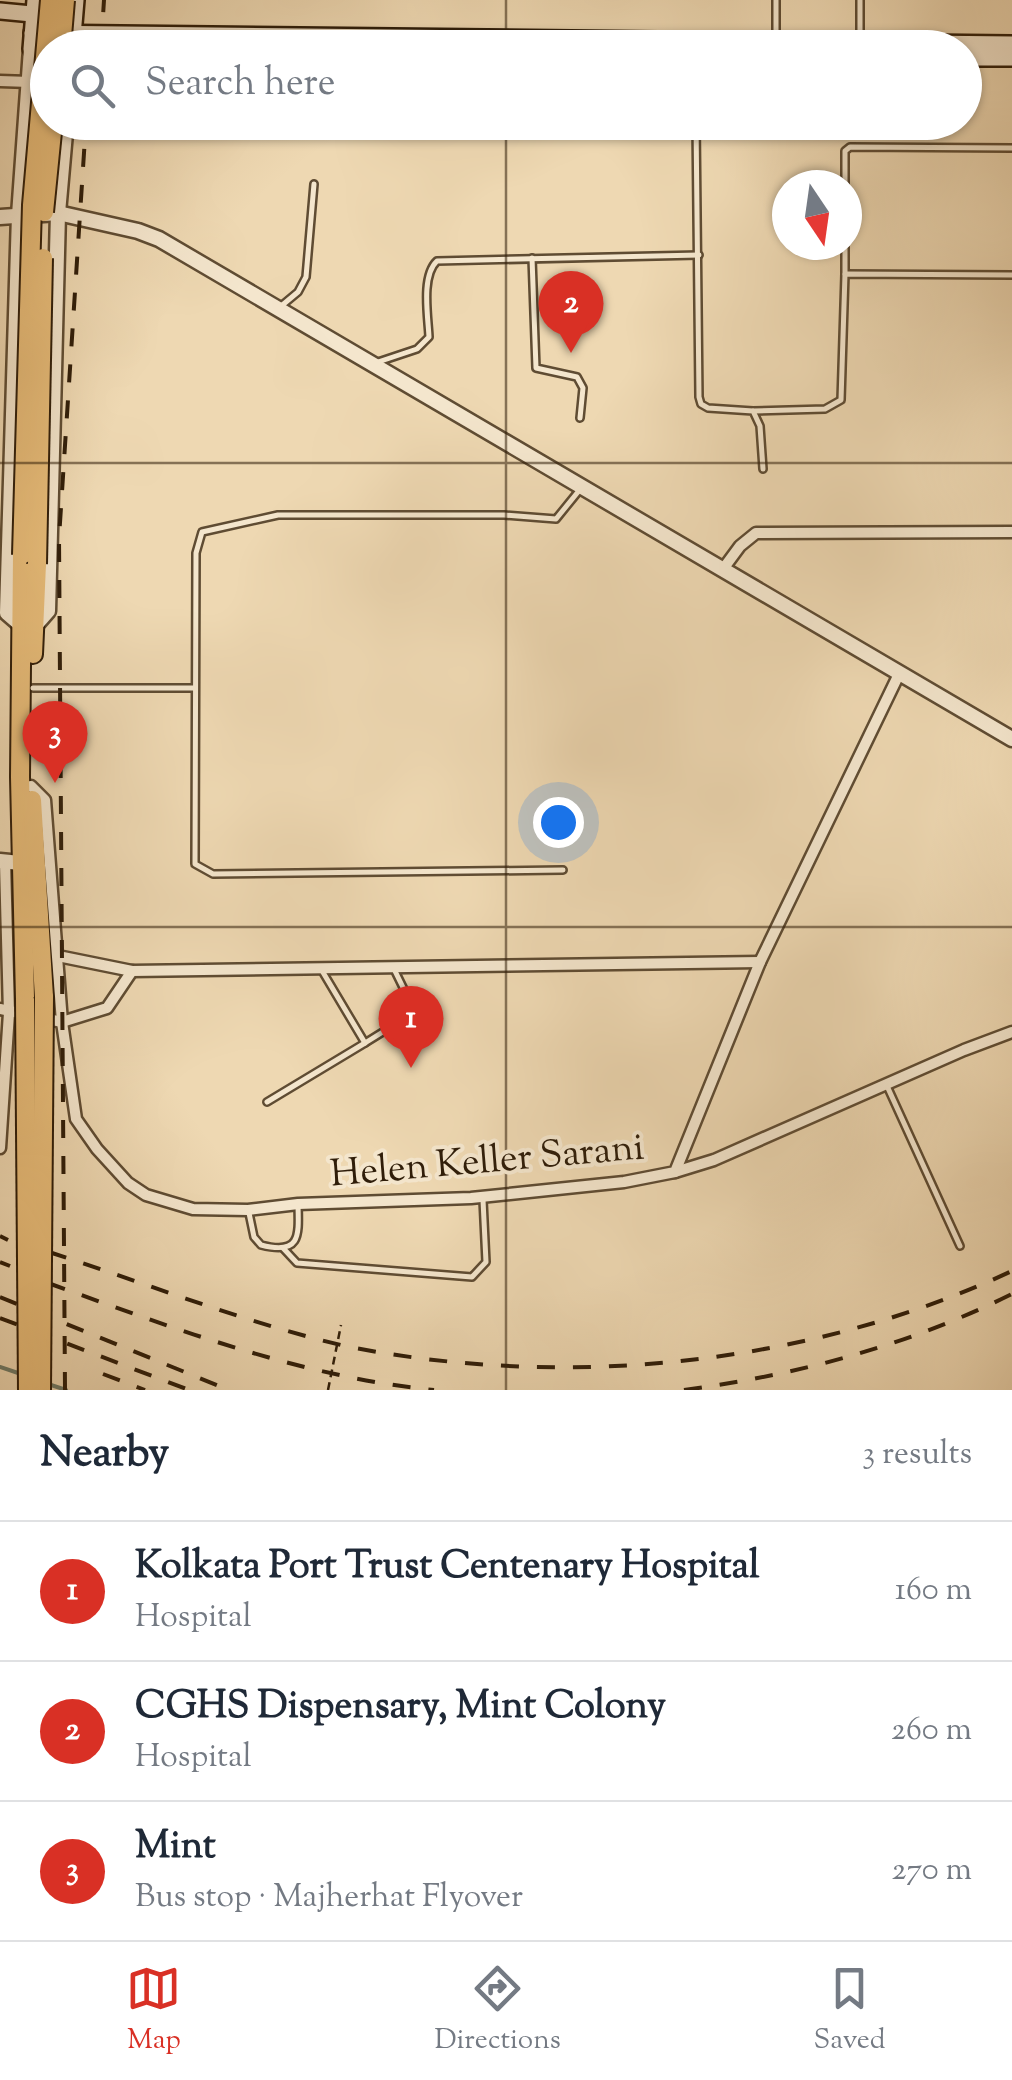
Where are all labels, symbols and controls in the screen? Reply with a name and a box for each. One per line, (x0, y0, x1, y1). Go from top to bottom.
search box (30, 30, 982, 140)
icon: search (65, 58, 120, 113)
text: Search here (145, 58, 336, 112)
north arrow (772, 170, 862, 260)
pin: 2 (538, 270, 604, 353)
pin: 3 (22, 700, 88, 783)
your location (533, 797, 584, 848)
pin: 1 (378, 986, 444, 1068)
street label: Helen Keller Sarani (328, 1122, 647, 1204)
text: Nearby (40, 1425, 169, 1485)
text: 3 results (862, 1432, 972, 1478)
text: Kolkata Port Trust Centenary Hospital (135, 1541, 760, 1595)
text: 1 (67, 1568, 78, 1614)
text: 160 m (895, 1568, 972, 1614)
text: Hospital (135, 1595, 252, 1641)
text: CGHS Dispensary, Mint Colony (135, 1681, 666, 1735)
text: 2 (65, 1708, 80, 1754)
text: 260 m (891, 1708, 972, 1754)
text: Hospital (135, 1735, 252, 1781)
text: Mint (135, 1821, 216, 1875)
text: 3 (66, 1848, 79, 1894)
text: 270 m (891, 1848, 972, 1894)
text: Bus stop · Majherhat Flyover (135, 1875, 523, 1921)
tab: Map (126, 1961, 181, 2061)
tab: Directions (434, 1961, 561, 2061)
tab: Saved (814, 1961, 886, 2061)

